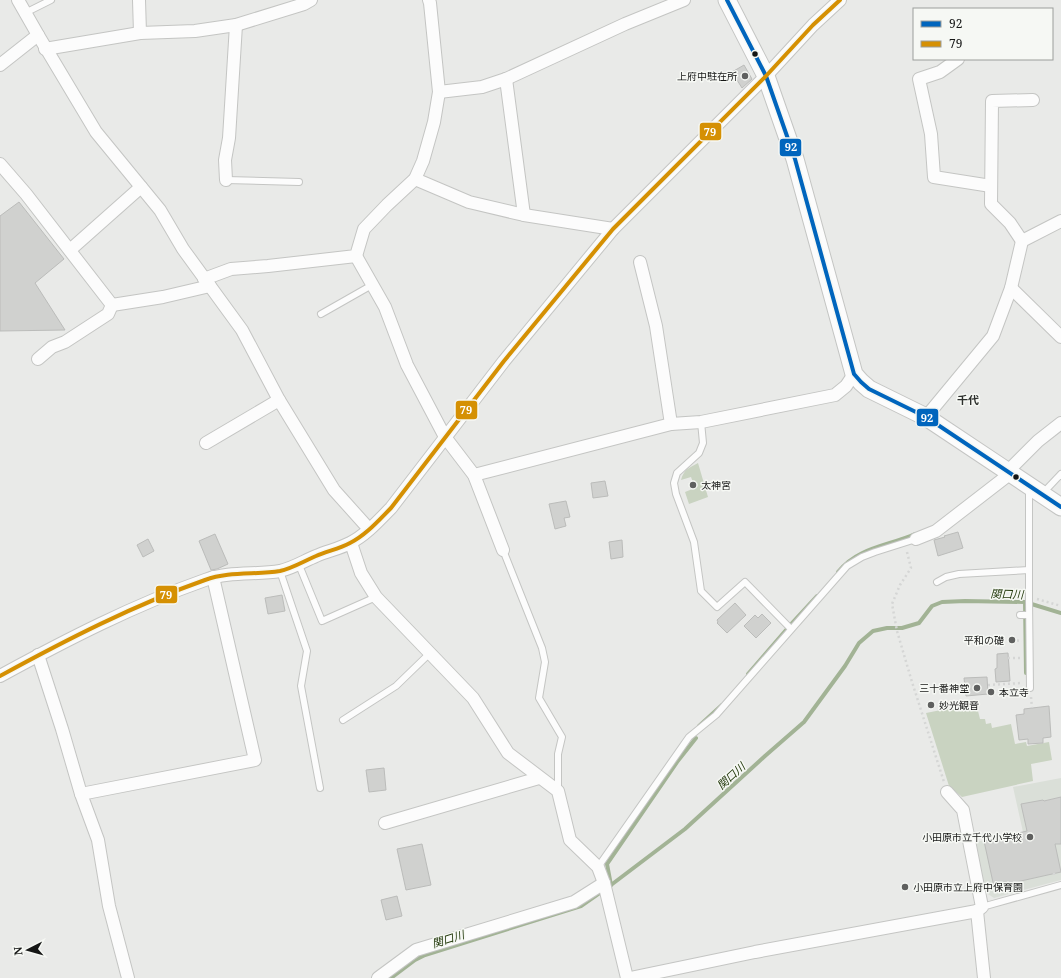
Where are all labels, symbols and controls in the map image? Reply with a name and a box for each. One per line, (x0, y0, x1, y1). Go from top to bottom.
legend (913, 8, 1053, 60)
text: 92 (949, 15, 962, 32)
text: 79 (949, 35, 962, 52)
unlabelled marker (750, 49, 760, 59)
place label: 上府中駐在所 (677, 69, 737, 83)
marker: 上府中駐在所 (740, 71, 750, 81)
line badge: 79 (699, 122, 722, 141)
text: 79 (704, 124, 716, 139)
line badge: 92 (779, 138, 802, 157)
text: 92 (785, 139, 797, 154)
district label: 千代 (957, 392, 979, 407)
line badge: 79 (455, 400, 478, 420)
text: 79 (460, 402, 472, 417)
line badge: 92 (916, 408, 939, 427)
text: 92 (921, 410, 933, 425)
unlabelled marker (1011, 472, 1021, 482)
place label: 太神宮 (701, 478, 731, 492)
marker: 太神宮 (688, 480, 698, 490)
line badge: 79 (155, 585, 178, 604)
water label: 関口川 (990, 585, 1025, 602)
text: 79 (160, 587, 172, 602)
place label: 平和の礎 (964, 633, 1004, 647)
marker: 平和の礎 (1007, 635, 1017, 645)
place label: 三十番神堂 (919, 681, 969, 695)
marker: 三十番神堂 (972, 683, 982, 693)
place label: 本立寺 (999, 685, 1029, 699)
marker: 本立寺 (986, 687, 996, 697)
place label: 妙光観音 (939, 698, 979, 712)
marker: 妙光観音 (926, 700, 936, 710)
water label: 関口川 (713, 758, 749, 792)
place label: 小田原市立千代小学校 (922, 830, 1022, 844)
marker: 小田原市立千代小学校 (1025, 832, 1035, 842)
place label: 小田原市立上府中保育園 (913, 880, 1023, 894)
marker: 小田原市立上府中保育園 (900, 882, 910, 892)
water label: 関口川 (430, 926, 467, 951)
north arrow (8, 930, 48, 970)
text: N (10, 946, 25, 956)

